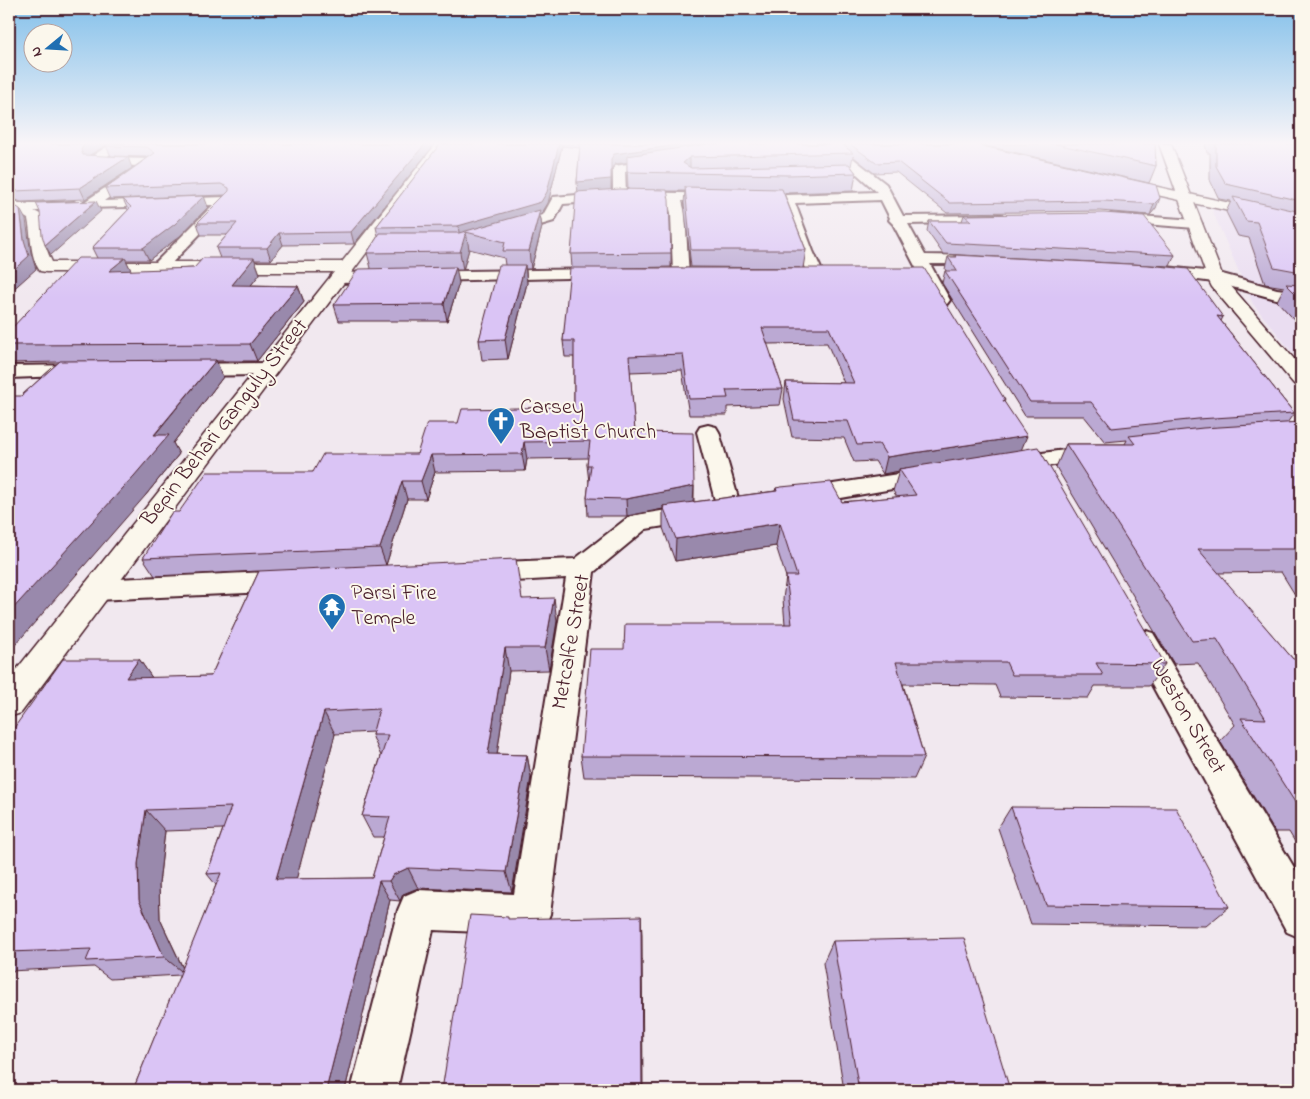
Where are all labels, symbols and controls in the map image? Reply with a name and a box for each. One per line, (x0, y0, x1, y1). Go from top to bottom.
north arrow (22, 22, 72, 72)
text: N (26, 44, 49, 59)
street label: Bepin Behari Ganguly Street (133, 312, 318, 535)
place label: Carsey Baptist Church (519, 392, 656, 449)
church icon: Carsey Baptist Church (486, 406, 516, 445)
street label: Metcalfe Street (544, 571, 600, 712)
place label: Parsi Fire Temple (351, 578, 437, 635)
temple icon: Parsi Fire Temple (317, 592, 347, 631)
street label: Weston Street (1141, 653, 1233, 781)

